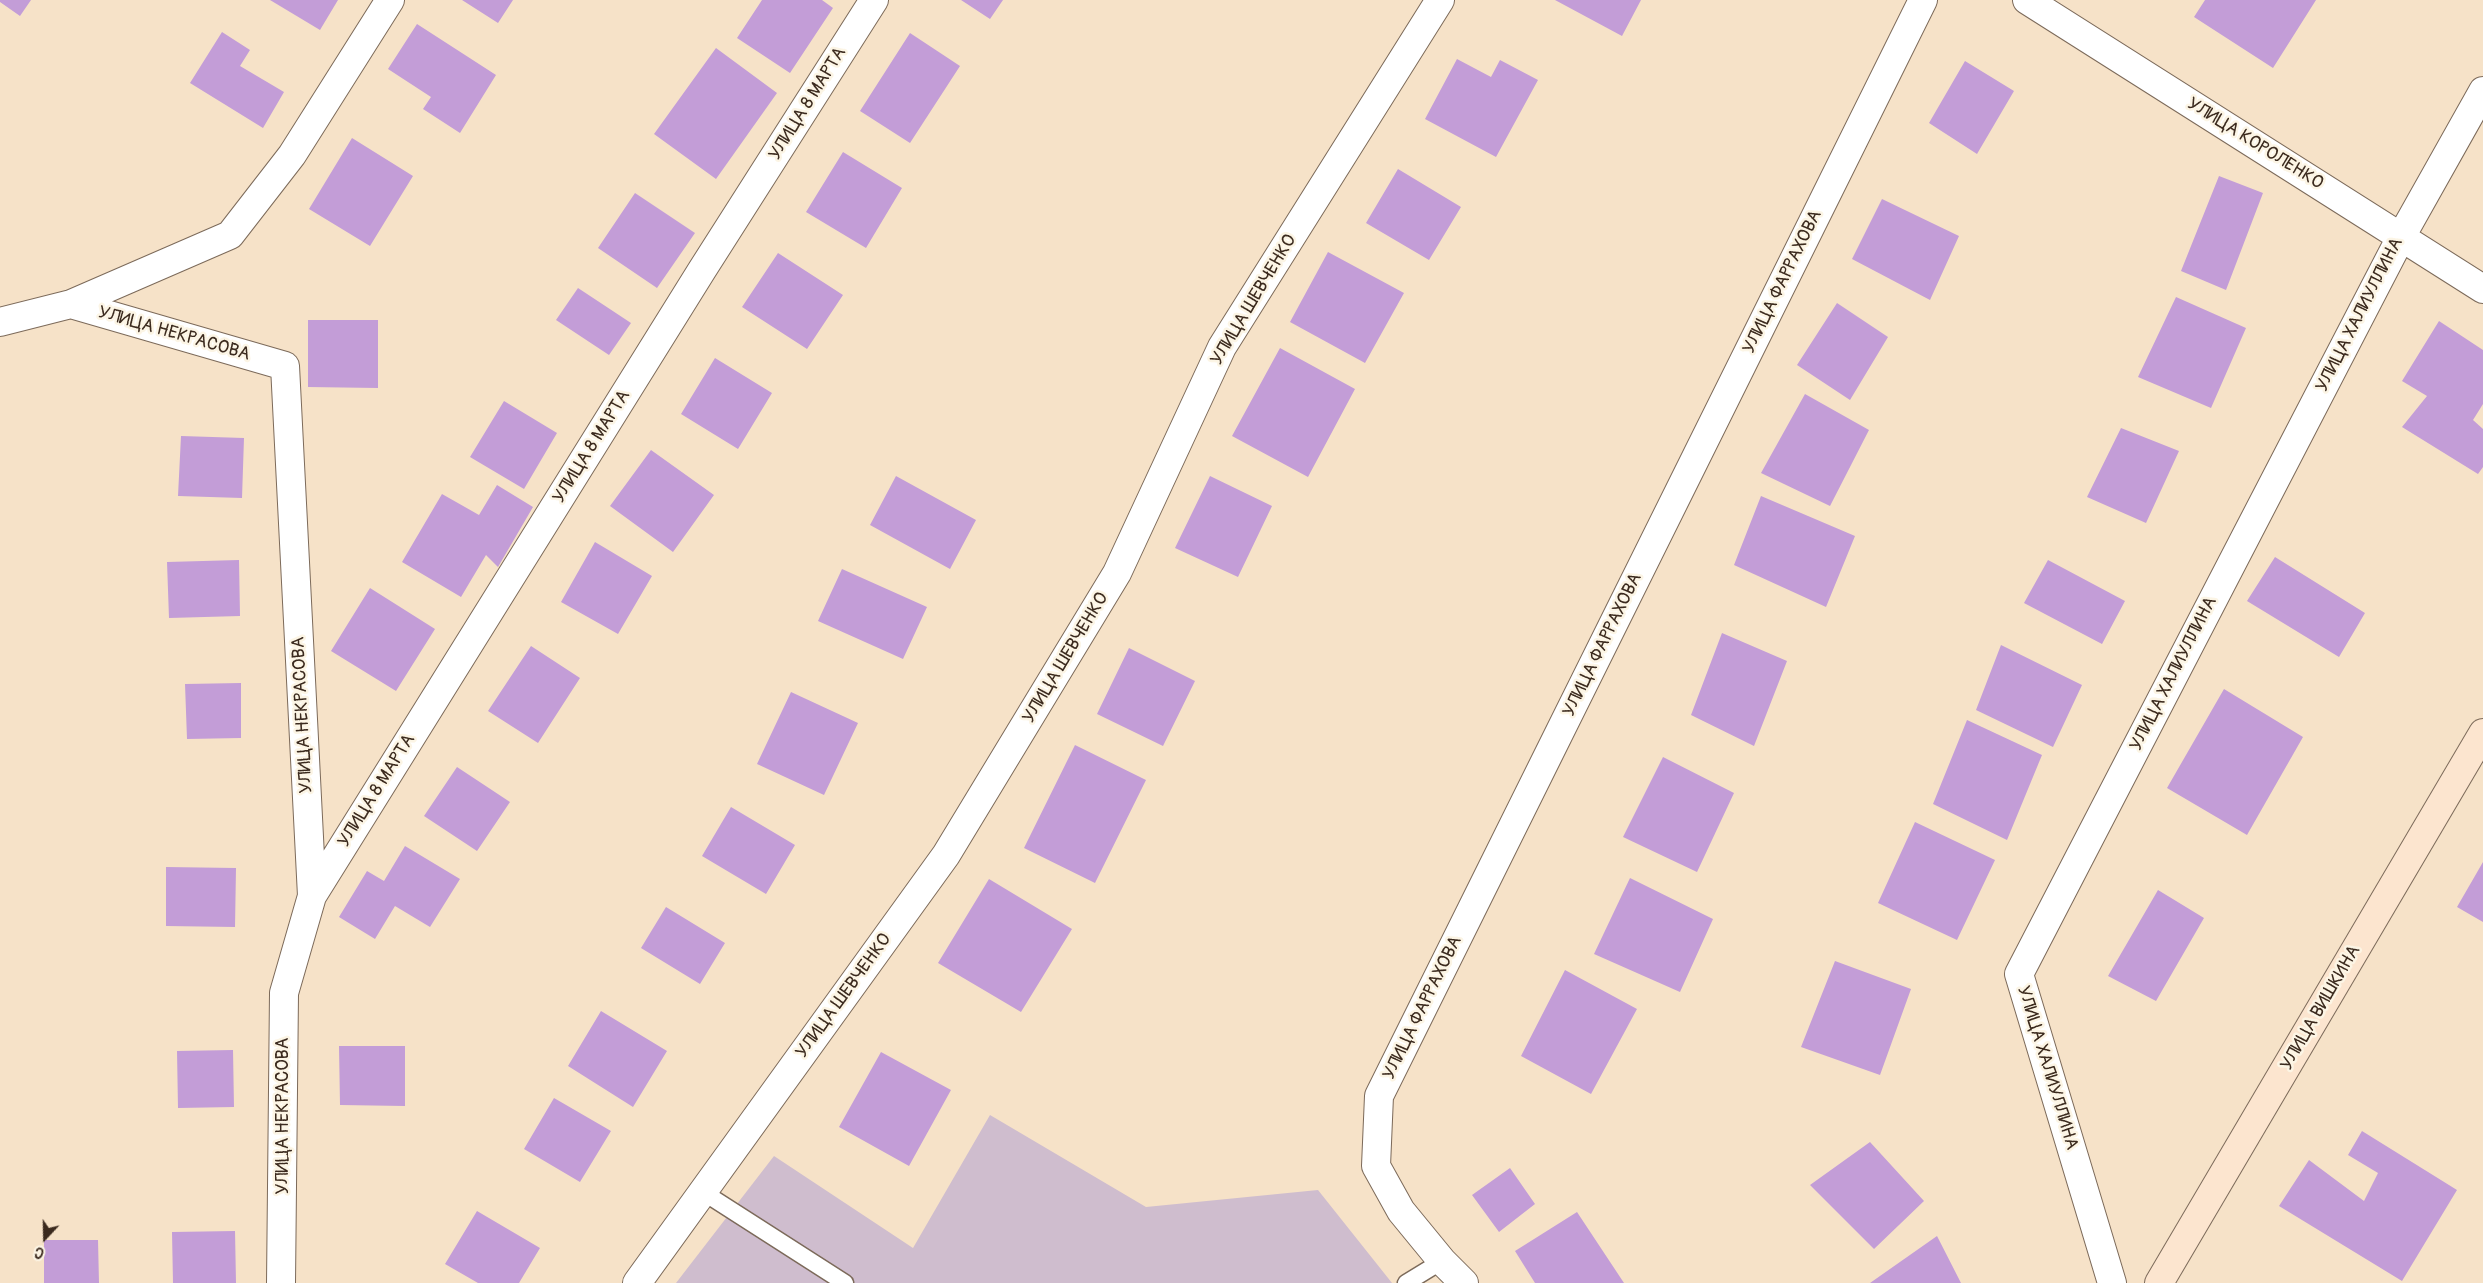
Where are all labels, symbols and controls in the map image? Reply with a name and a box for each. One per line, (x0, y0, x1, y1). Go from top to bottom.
street label: УЛИЦА 8 МАРТА (765, 44, 851, 164)
street label: УЛИЦА КОРОЛЕНКО (2183, 93, 2327, 195)
street label: УЛИЦА ФАРРАХОВА (1739, 207, 1827, 357)
street label: УЛИЦА ШЕВЧЕНКО (1207, 231, 1301, 369)
street label: УЛИЦА ХАЛИУЛЛИНА (2312, 234, 2408, 396)
street label: УЛИЦА НЕКРАСОВА (96, 302, 252, 366)
street label: УЛИЦА 8 МАРТА (549, 387, 635, 507)
street label: УЛИЦА ФАРРАХОВА (1559, 570, 1647, 720)
street label: УЛИЦА ШЕВЧЕНКО (1019, 589, 1113, 727)
street label: УЛИЦА ХАЛИУЛЛИНА (2126, 593, 2222, 755)
street label: УЛИЦА НЕКРАСОВА (288, 636, 318, 794)
street label: УЛИЦА 8 МАРТА (334, 731, 420, 851)
street label: УЛИЦА ШЕВЧЕНКО (792, 930, 896, 1062)
street label: УЛИЦА ФАРРАХОВА (1379, 933, 1467, 1083)
street label: УЛИЦА ВИШКИНА (2276, 942, 2366, 1074)
street label: УЛИЦА ХАЛИУЛЛИНА (2012, 984, 2082, 1152)
street label: УЛИЦА НЕКРАСОВА (272, 1038, 294, 1194)
north arrow (20, 1213, 70, 1263)
text: С (32, 1243, 47, 1262)

